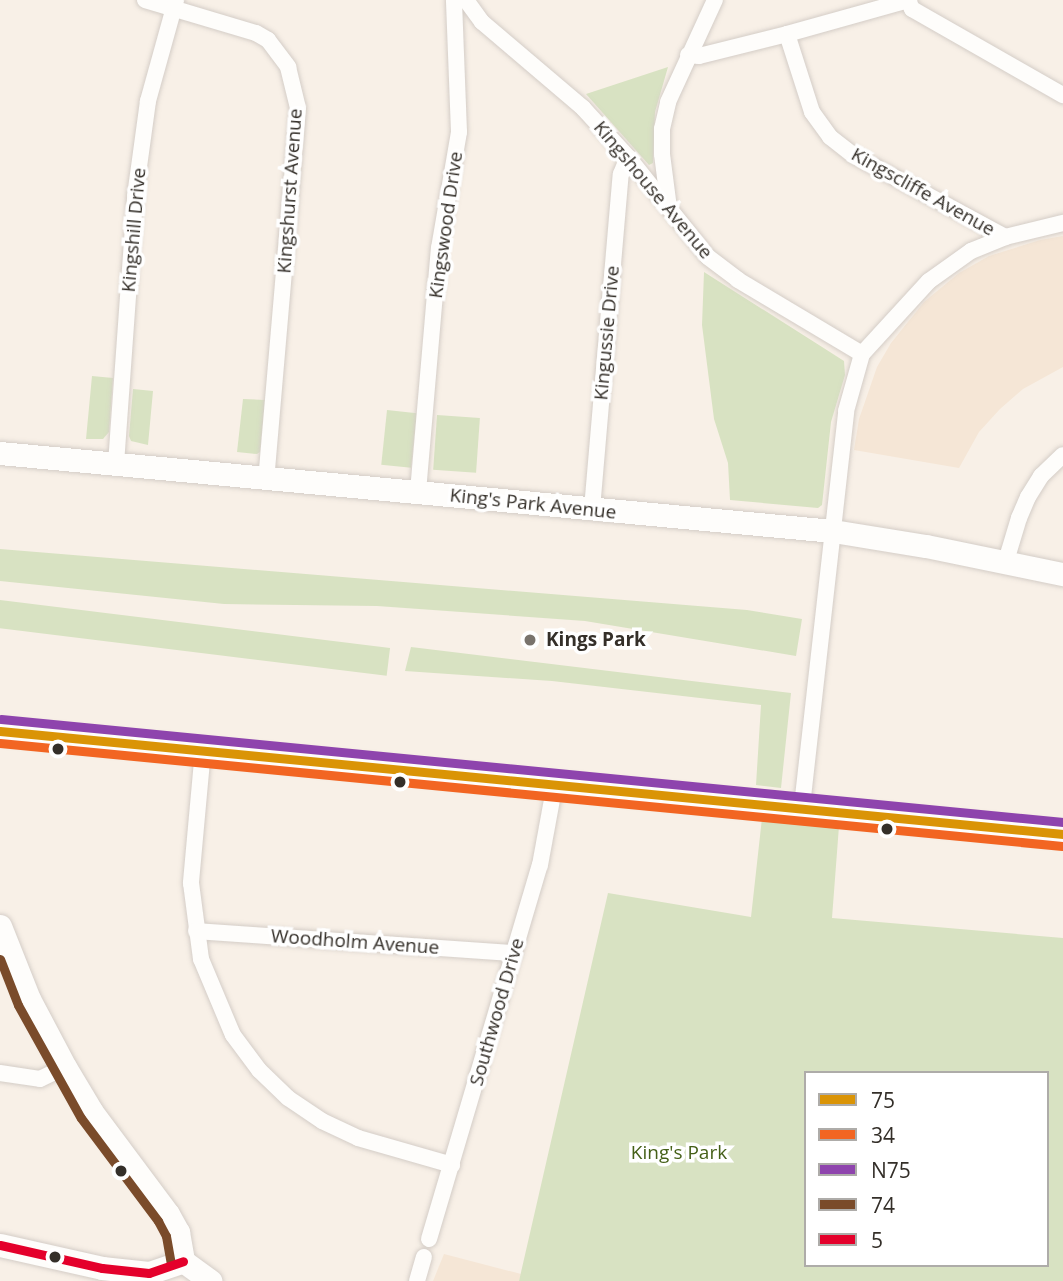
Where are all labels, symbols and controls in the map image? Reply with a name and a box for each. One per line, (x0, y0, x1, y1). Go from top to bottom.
street label: Kingshurst Avenue (273, 108, 307, 274)
street label: Kingshouse Avenue (589, 116, 717, 264)
street label: Kingscliffe Avenue (847, 143, 999, 241)
street label: Kingswood Drive (424, 150, 468, 300)
street label: Kingshill Drive (117, 167, 151, 293)
street label: Kingussie Drive (590, 265, 624, 401)
street label: King's Park Avenue (449, 484, 617, 524)
place label: Kings Park (546, 629, 646, 651)
marker: Kings Park (520, 630, 540, 650)
unlabelled marker (51, 742, 65, 756)
unlabelled marker (393, 775, 407, 789)
unlabelled marker (880, 822, 894, 836)
street label: Woodholm Avenue (270, 925, 440, 959)
street label: Southwood Drive (465, 936, 529, 1088)
legend (804, 1071, 1049, 1267)
text: 75 (871, 1086, 895, 1114)
text: 34 (871, 1121, 895, 1149)
park label: King's Park (631, 1142, 727, 1164)
text: N75 (871, 1156, 911, 1184)
unlabelled marker (114, 1164, 128, 1178)
text: 74 (871, 1191, 895, 1219)
text: 5 (871, 1226, 883, 1254)
unlabelled marker (48, 1250, 62, 1264)

